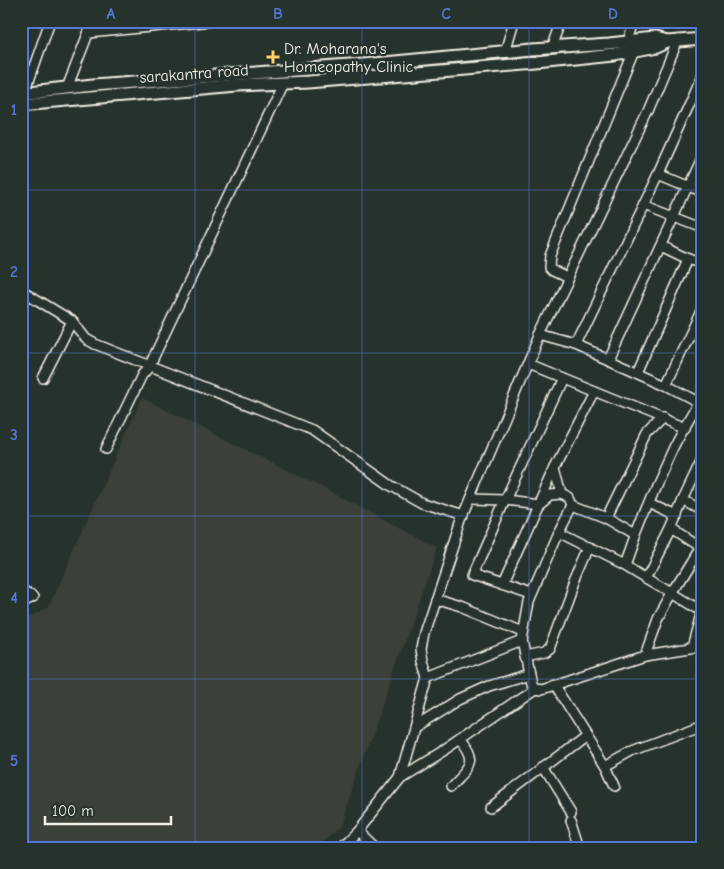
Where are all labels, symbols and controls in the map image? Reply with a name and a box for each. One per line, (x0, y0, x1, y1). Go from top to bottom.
text: A (107, 5, 116, 23)
text: B (273, 5, 283, 23)
text: C (441, 5, 451, 23)
text: D (608, 5, 618, 23)
place label: Dr. Moharana's Homeopathy Clinic (284, 40, 414, 76)
marker: Dr. Moharana's Homeopathy Clinic (266, 50, 280, 64)
street label: sarakantra road (139, 61, 249, 87)
text: 1 (11, 101, 17, 119)
text: 2 (10, 263, 18, 281)
text: 3 (10, 426, 18, 444)
text: 4 (10, 589, 18, 607)
text: 5 (10, 752, 18, 770)
scale bar (45, 794, 171, 826)
text: 100 m (52, 802, 94, 820)

